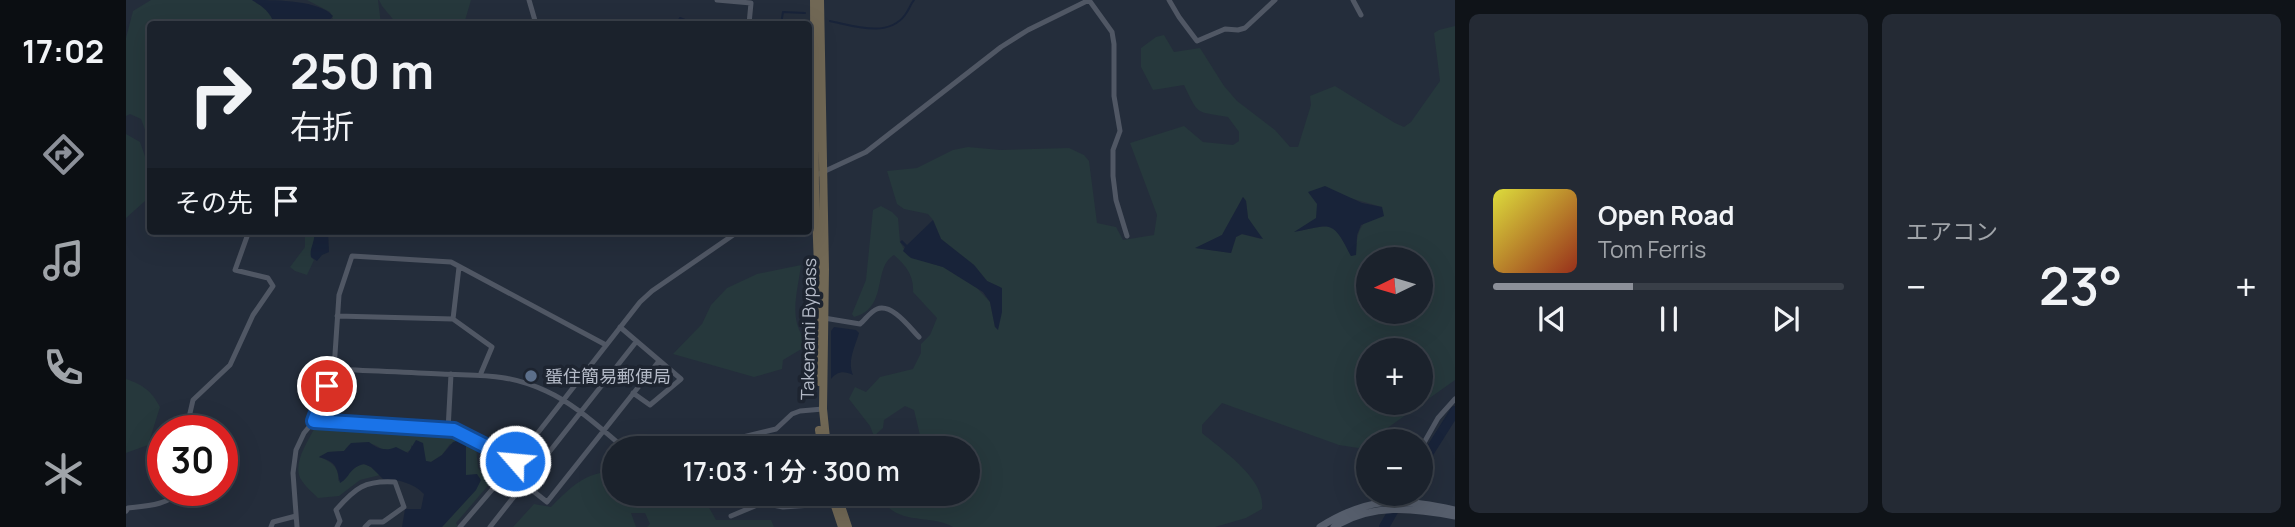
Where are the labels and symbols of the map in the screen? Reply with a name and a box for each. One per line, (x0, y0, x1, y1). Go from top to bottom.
north arrow (1356, 247, 1433, 324)
street label: Takenami Bypass (795, 258, 821, 400)
pin (297, 356, 357, 416)
place label: 蜑住簡易郵便局 (545, 364, 671, 388)
marker: 蜑住簡易郵便局 (523, 368, 539, 384)
speed limit sign: 30 (147, 415, 238, 506)
position arrow (478, 424, 552, 498)

